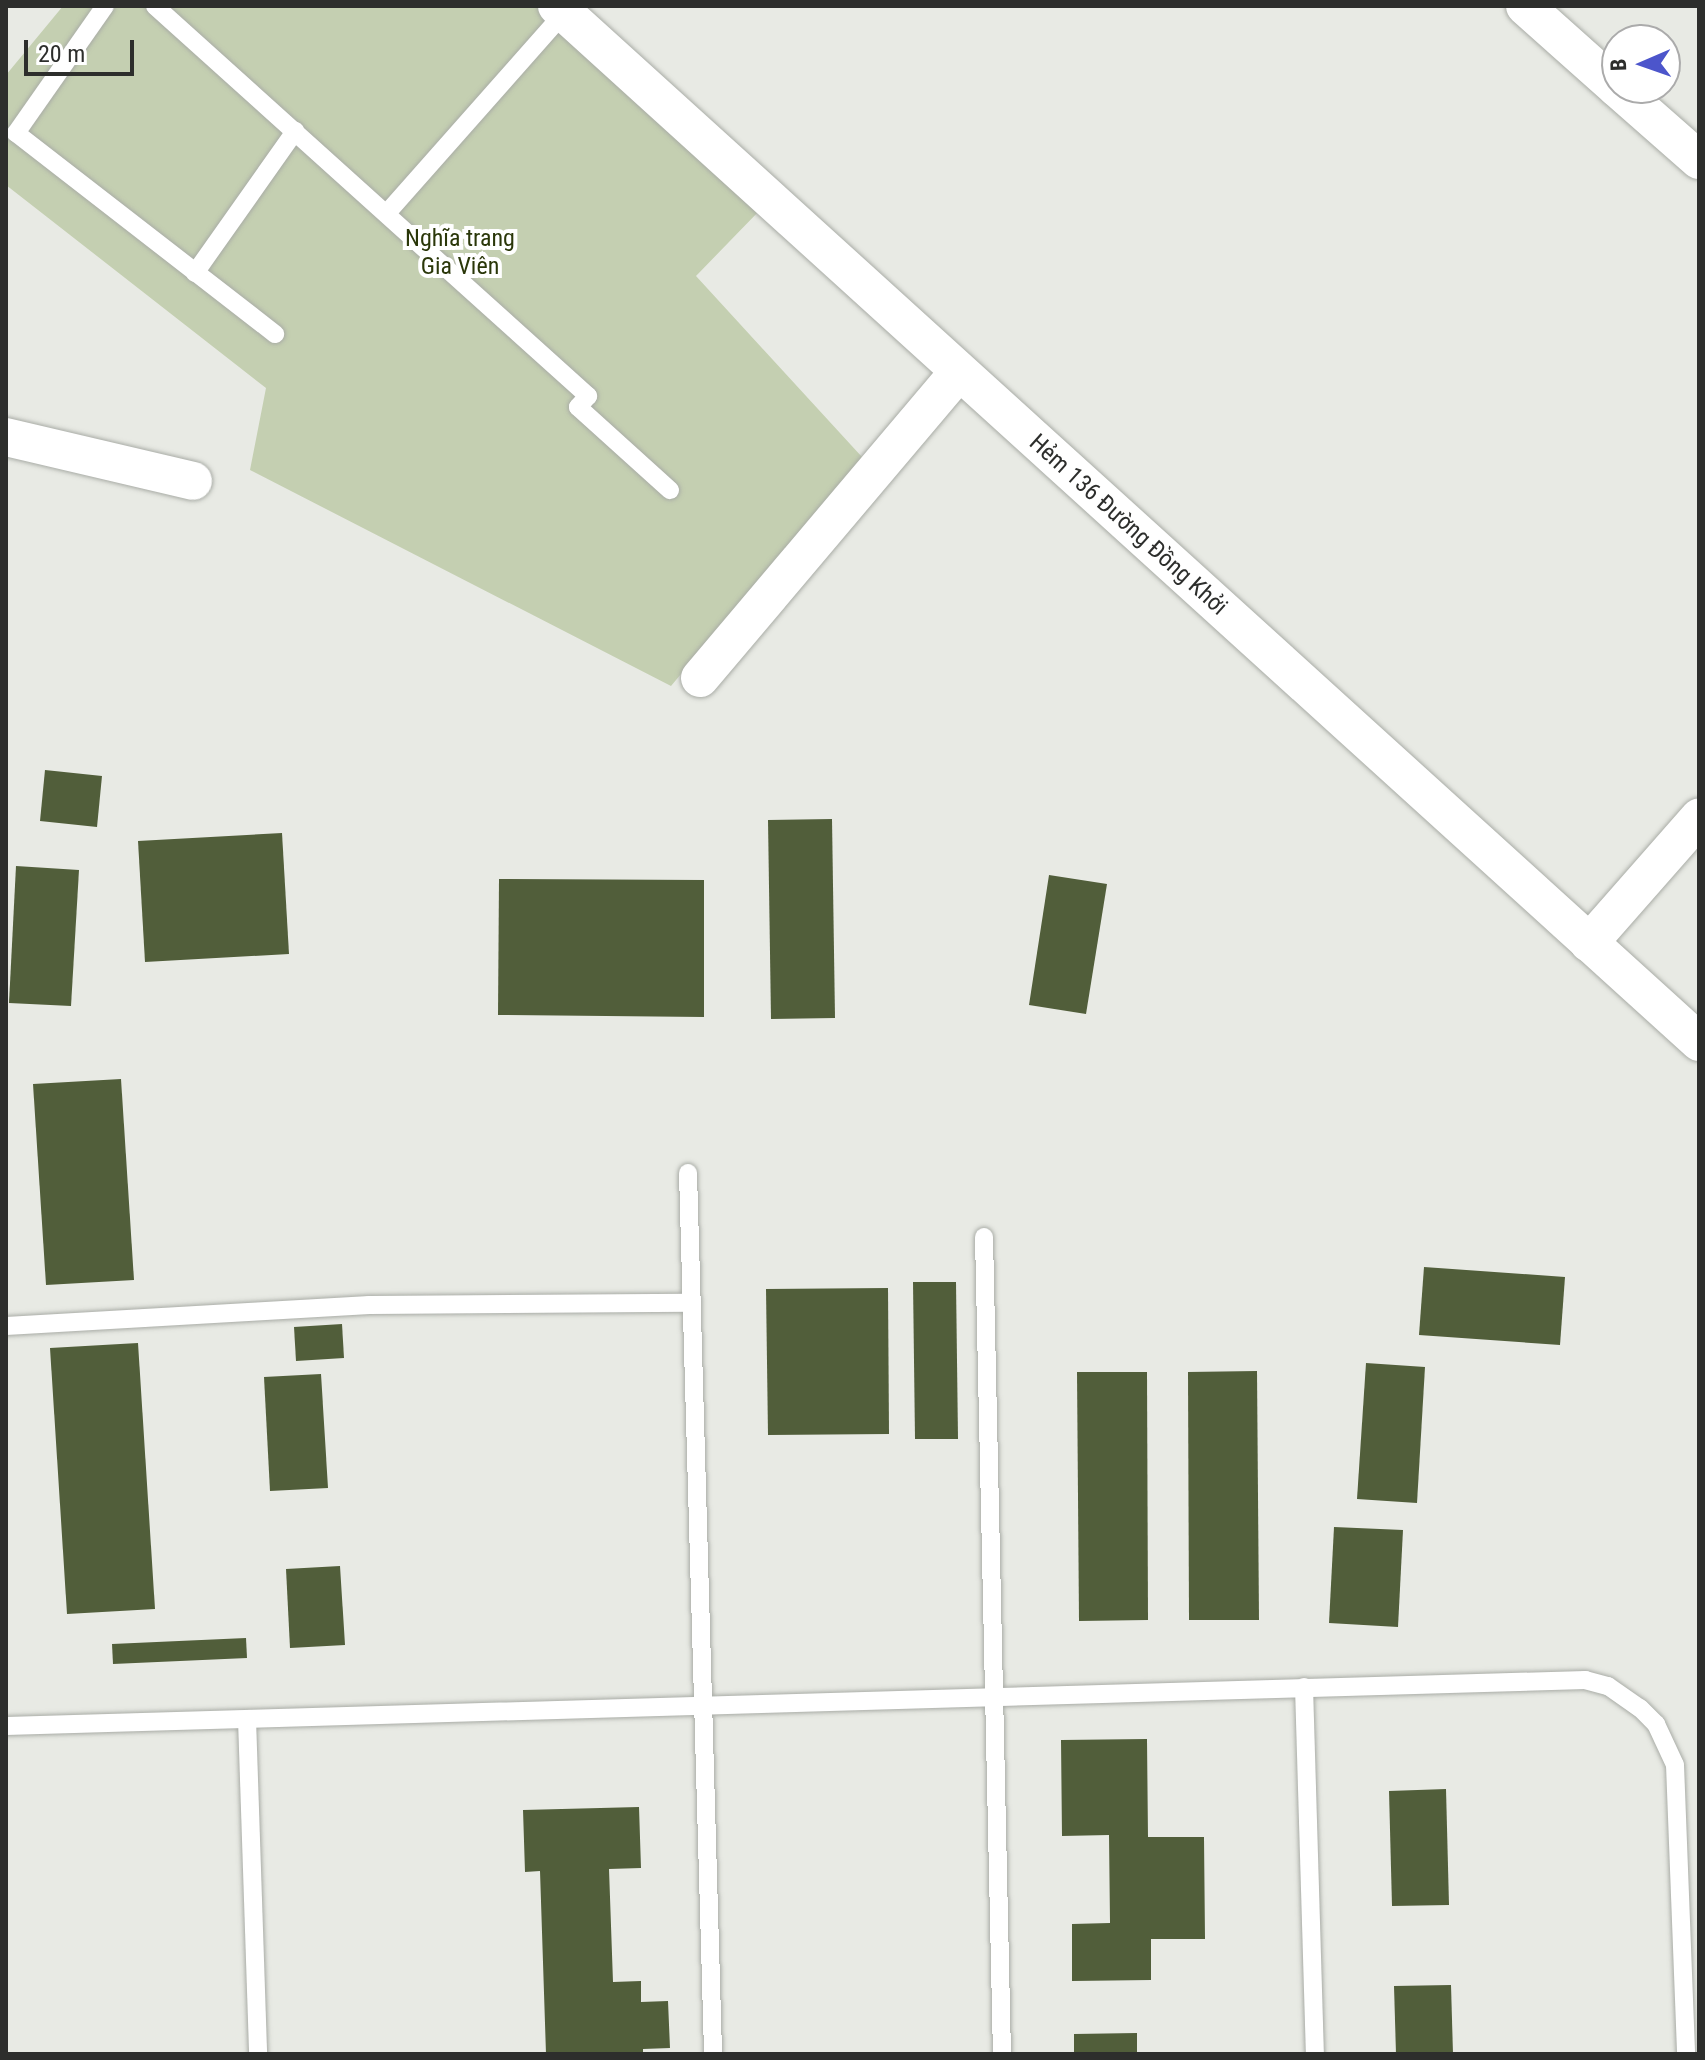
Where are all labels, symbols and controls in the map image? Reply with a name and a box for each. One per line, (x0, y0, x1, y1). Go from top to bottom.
scale bar (28, 24, 138, 74)
north arrow (1601, 24, 1681, 104)
text: 20 m (38, 40, 85, 68)
text: B (1606, 58, 1631, 71)
park label: Nghĩa trang Gia Viên (405, 225, 515, 281)
street label: Hẻm 136 Đường Đồng Khởi (1023, 429, 1233, 621)

